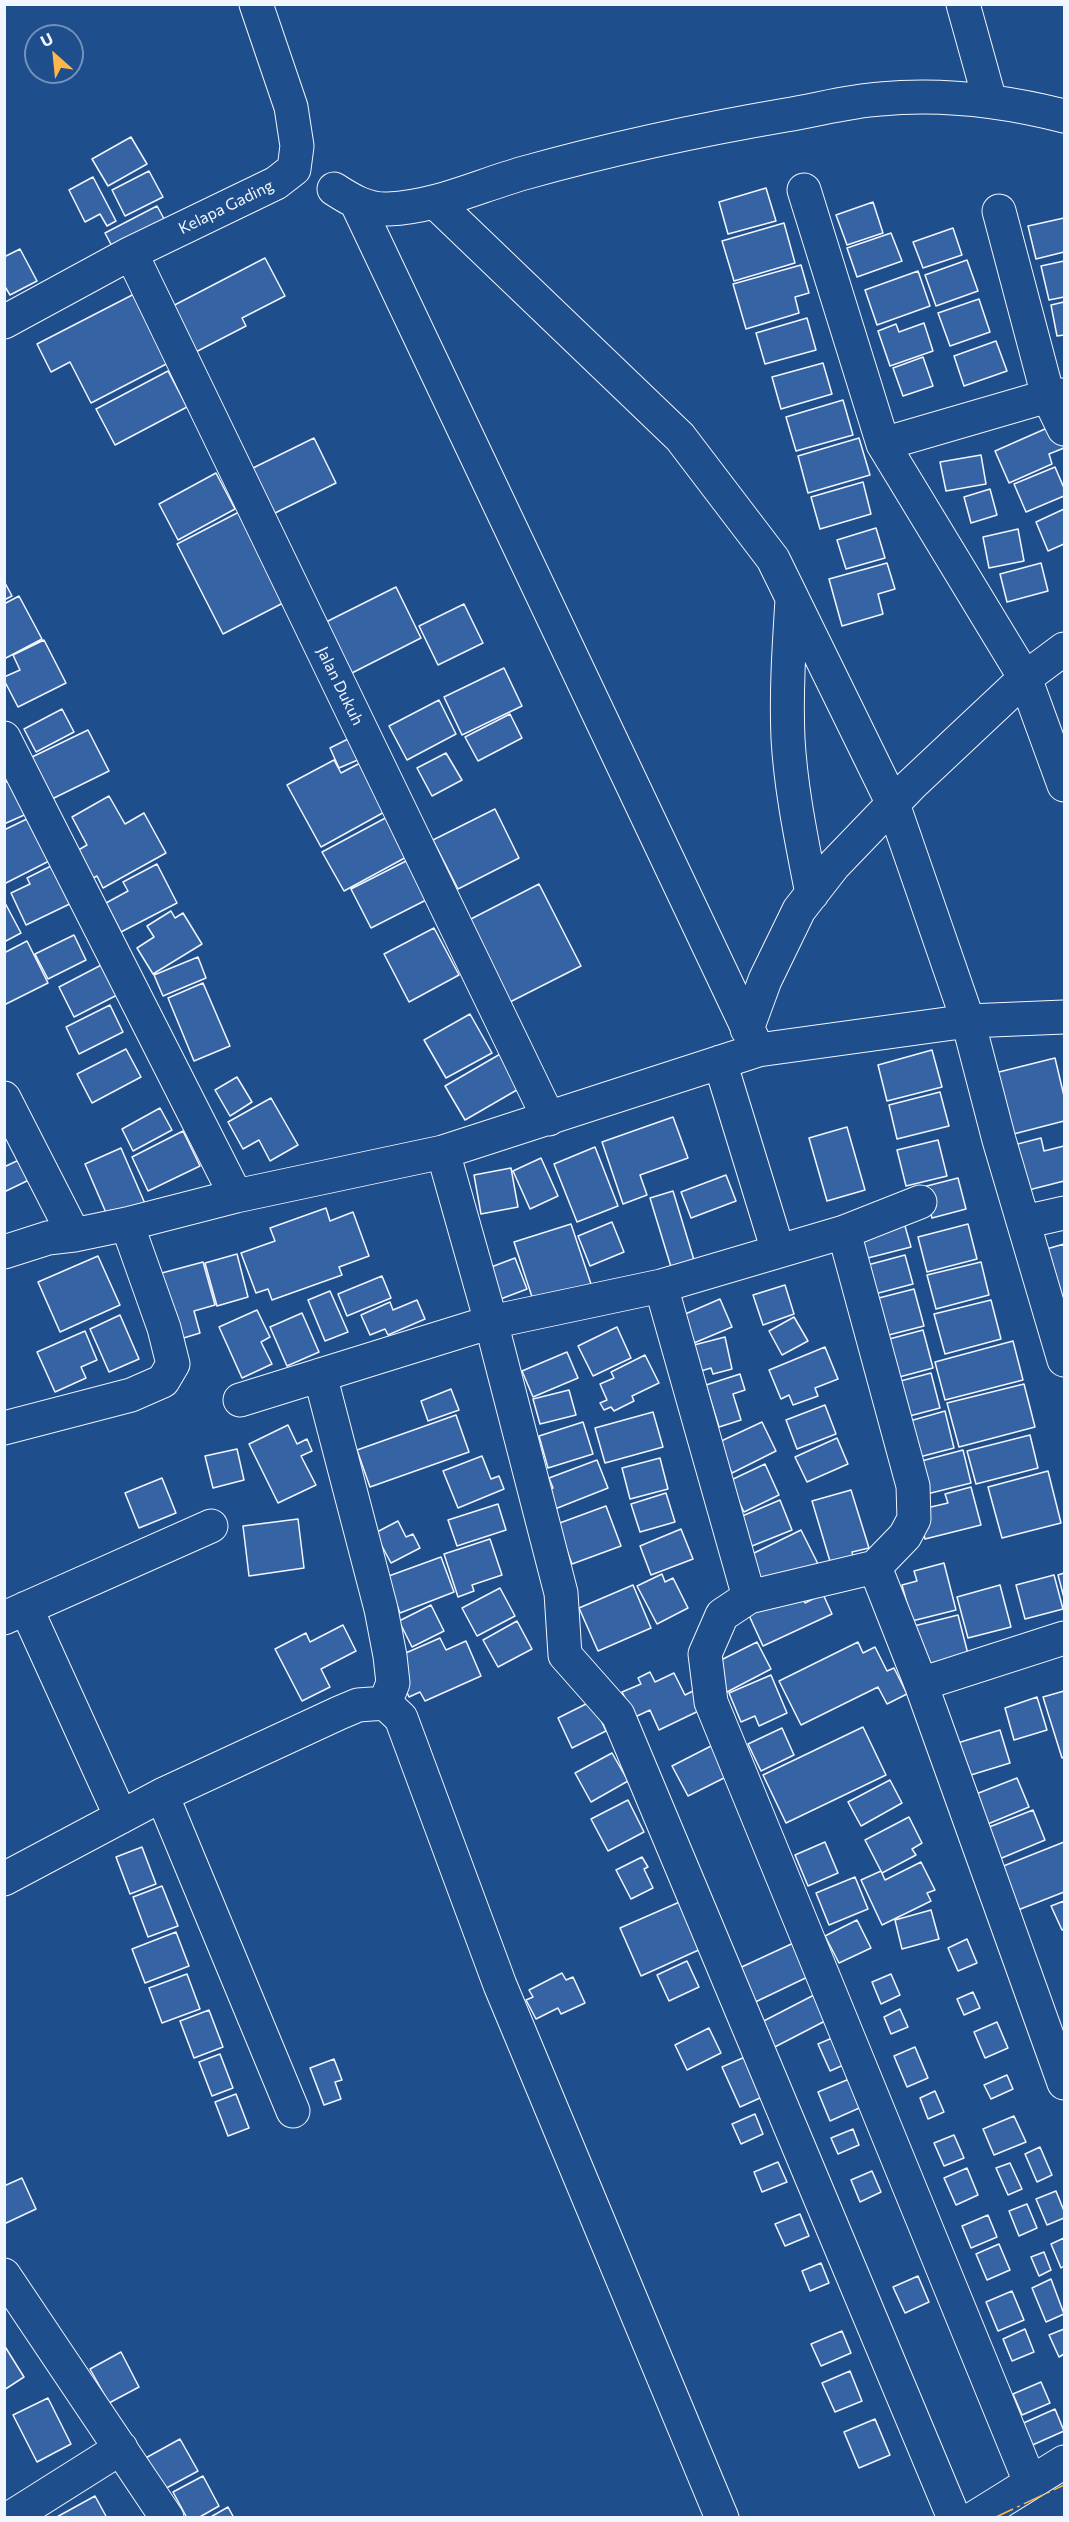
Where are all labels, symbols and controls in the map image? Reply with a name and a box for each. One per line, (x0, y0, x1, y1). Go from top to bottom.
north arrow (24, 24, 84, 84)
text: U (37, 28, 56, 50)
street label: Kelapa Gading (175, 176, 277, 238)
street label: Jalan Dukuh (313, 644, 367, 728)

